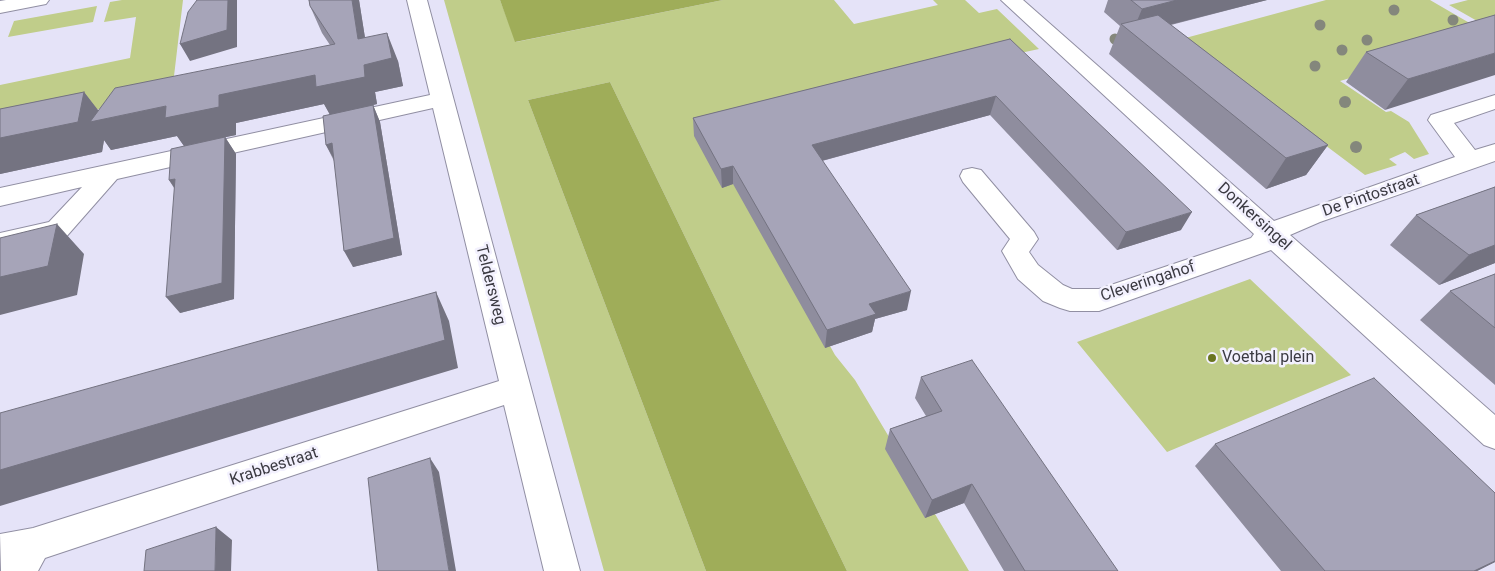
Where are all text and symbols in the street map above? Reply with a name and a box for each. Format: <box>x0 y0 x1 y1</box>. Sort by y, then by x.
street label: De Pintostraat <box>1320 170 1422 222</box>
street label: Donkersingel <box>1213 179 1295 255</box>
street label: Teldersweg <box>471 243 509 327</box>
street label: Cleveringahof <box>1098 258 1198 306</box>
place label: Voetbal plein <box>1222 348 1314 368</box>
marker: Voetbal plein <box>1206 352 1218 364</box>
street label: Krabbestraat <box>228 444 320 490</box>

